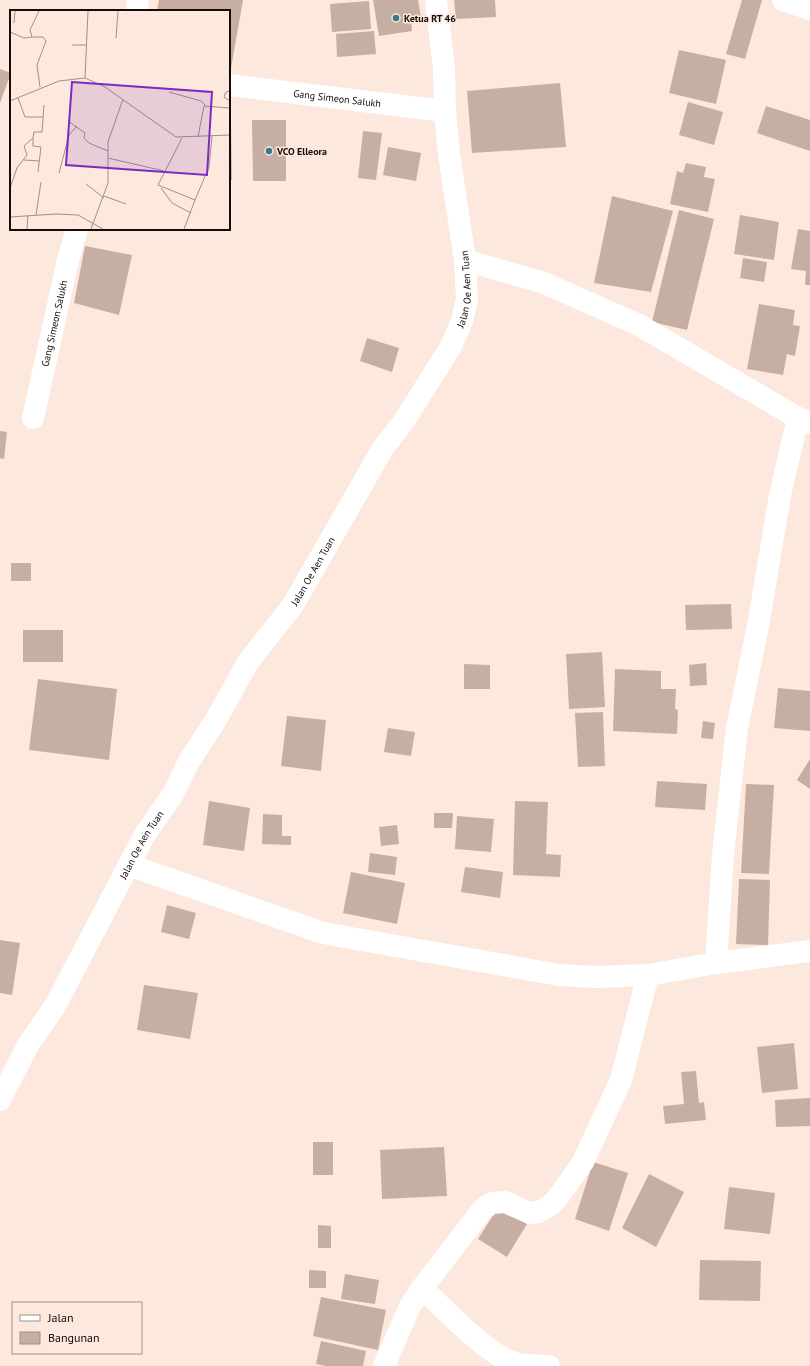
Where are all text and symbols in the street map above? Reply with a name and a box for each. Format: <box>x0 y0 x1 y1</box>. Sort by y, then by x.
inset map <box>10 10 230 230</box>
place label: Ketua RT 46 <box>404 12 456 25</box>
marker: Ketua RT 46 <box>391 13 401 23</box>
street label: Gang Simeon Salukh <box>293 87 382 110</box>
place label: VCO Elleora <box>276 145 327 158</box>
marker: VCO Elleora <box>264 146 274 156</box>
street label: Jalan Oe Aen Tuan <box>454 250 474 331</box>
street label: Gang Simeon Salukh <box>39 279 70 368</box>
street label: Jalan Oe Aen Tuan <box>288 534 338 609</box>
street label: Jalan Oe Aen Tuan <box>116 808 167 882</box>
legend <box>12 1302 142 1354</box>
text: Jalan <box>47 1310 73 1325</box>
text: Bangunan <box>48 1330 100 1345</box>

